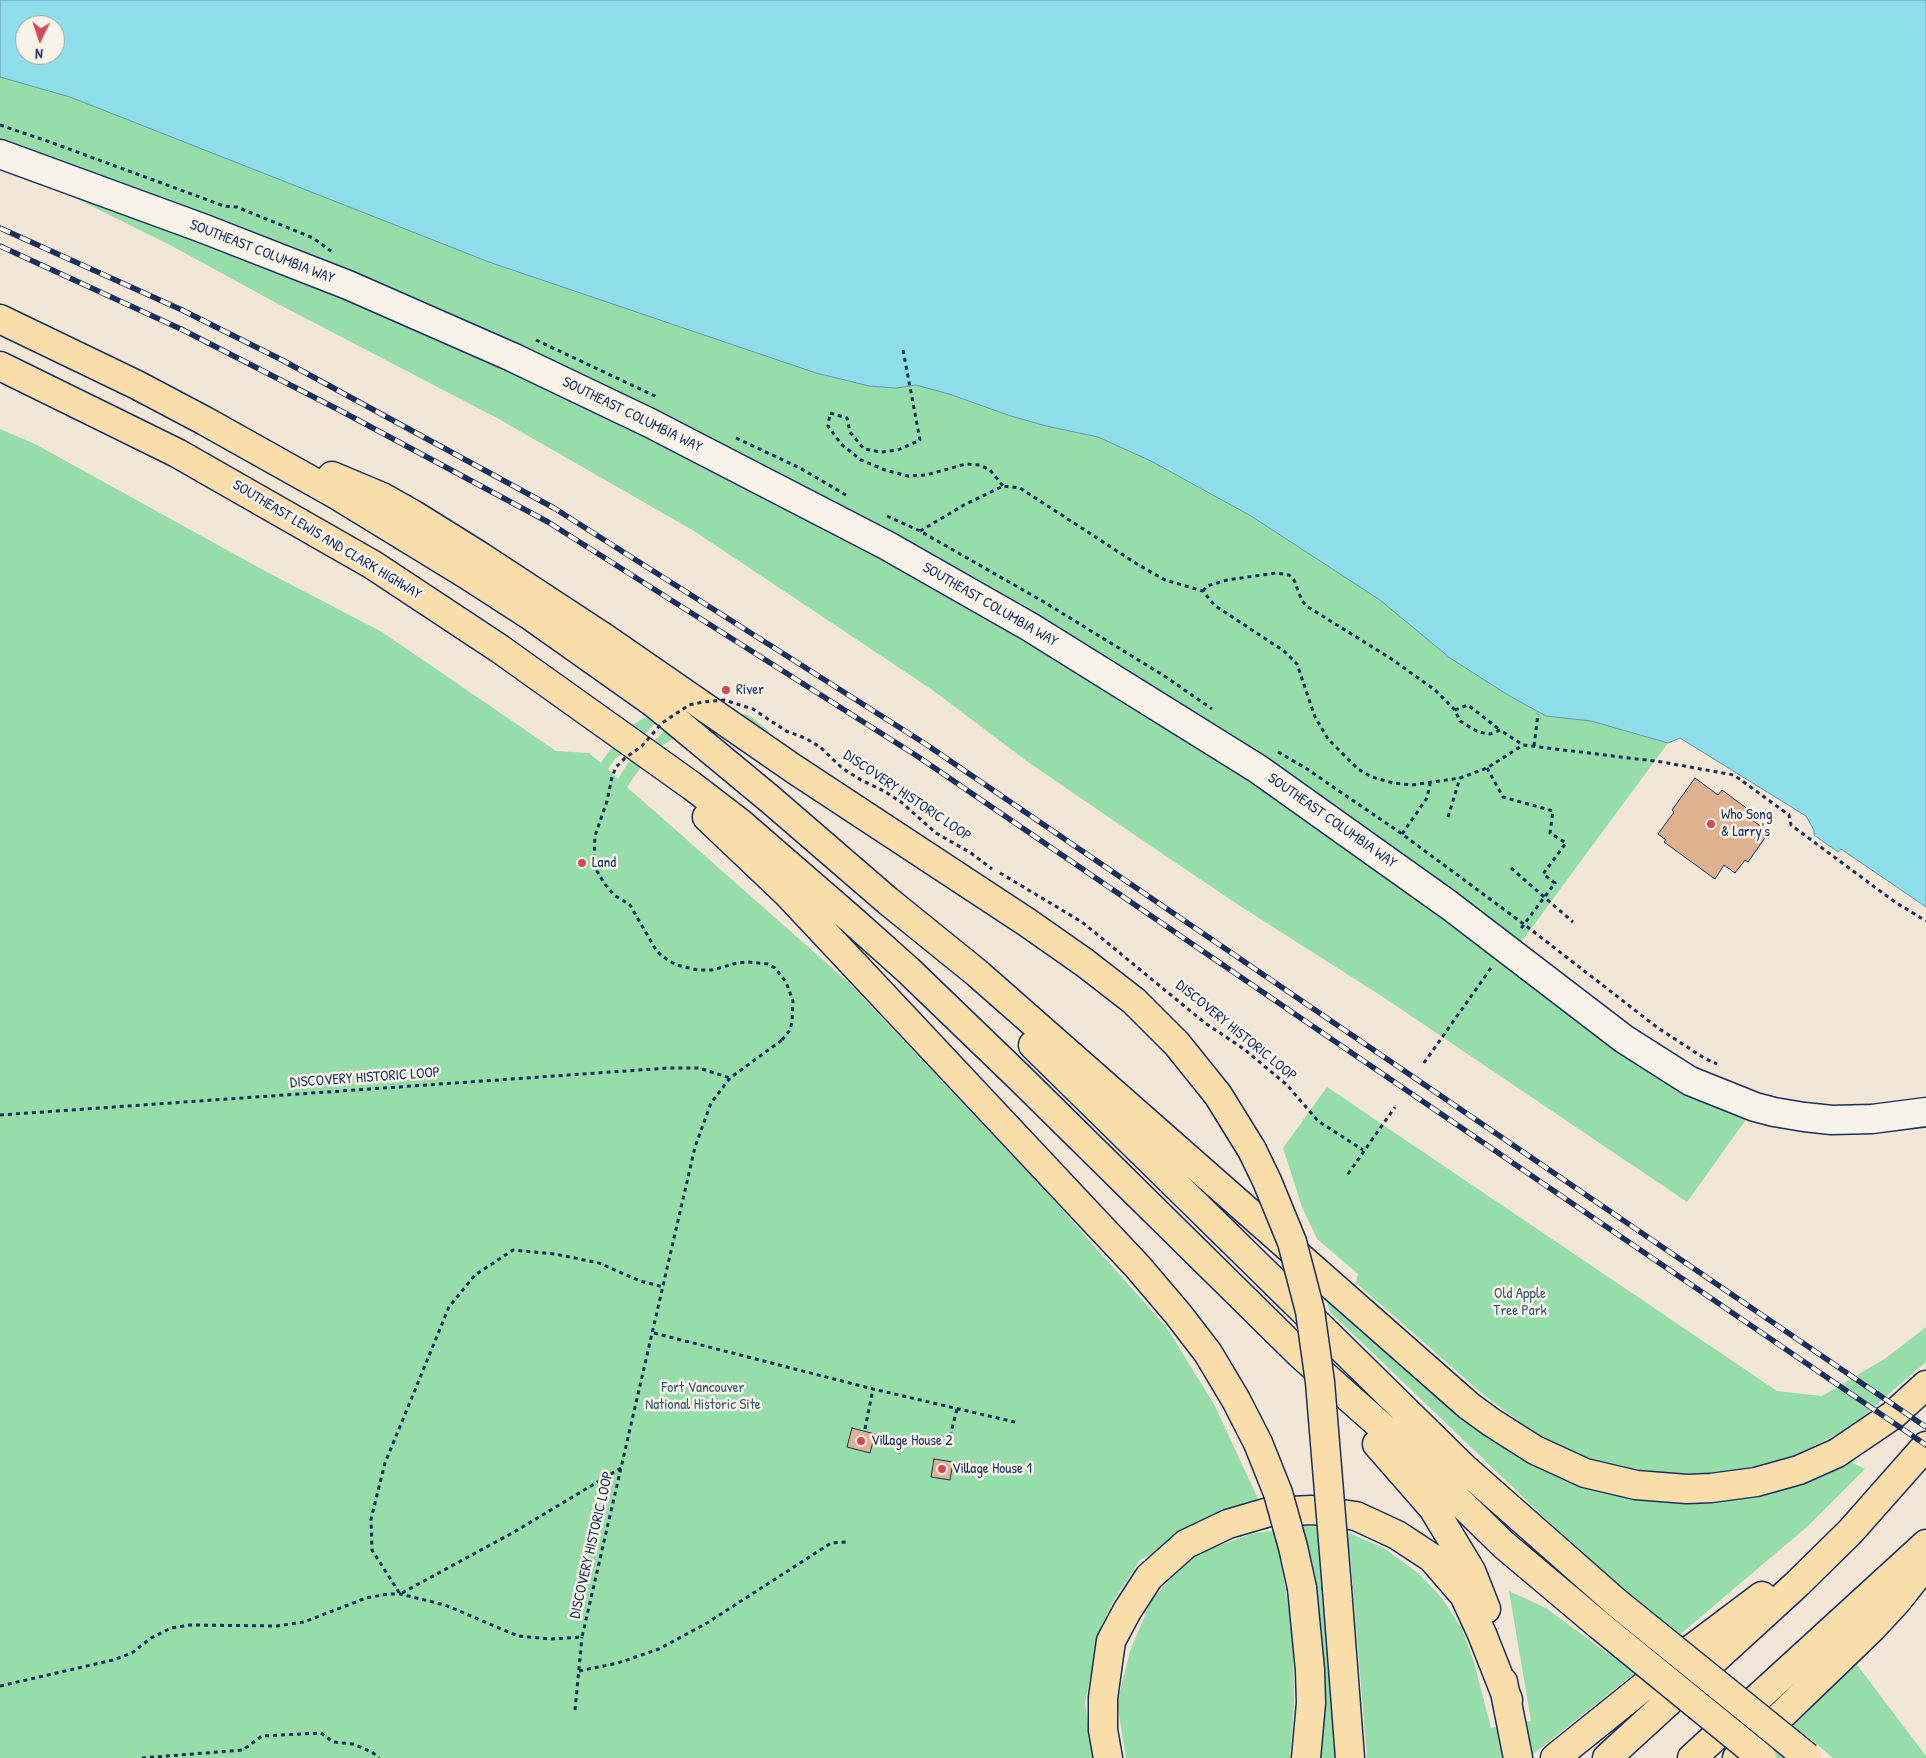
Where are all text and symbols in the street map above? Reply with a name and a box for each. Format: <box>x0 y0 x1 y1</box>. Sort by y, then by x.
north arrow <box>15 15 65 65</box>
text: N <box>35 45 43 64</box>
street label: SOUTHEAST COLUMBIA WAY <box>187 216 337 288</box>
street label: SOUTHEAST COLUMBIA WAY <box>559 373 705 457</box>
street label: SOUTHEAST LEWIS AND CLARK HIGHWAY <box>229 476 425 604</box>
street label: SOUTHEAST COLUMBIA WAY <box>919 559 1061 651</box>
place label: River <box>736 681 764 699</box>
marker: River <box>720 684 732 696</box>
street label: DISCOVERY HISTORIC LOOP <box>840 747 974 845</box>
street label: SOUTHEAST COLUMBIA WAY <box>1264 770 1400 872</box>
place label: Who Song & Larry's <box>1721 806 1772 841</box>
marker: Who Song & Larry's <box>1705 818 1717 830</box>
place label: Land <box>592 854 616 872</box>
marker: Land <box>576 857 588 869</box>
street label: DISCOVERY HISTORIC LOOP <box>1172 977 1300 1085</box>
street label: DISCOVERY HISTORIC LOOP <box>289 1064 441 1092</box>
park label: Old Apple Tree Park <box>1493 1285 1547 1320</box>
park label: Fort Vancouver National Historic Site <box>645 1379 761 1414</box>
place label: Village House 2 <box>871 1432 953 1450</box>
marker: Village House 2 <box>855 1435 867 1447</box>
place label: Village House 1 <box>952 1460 1032 1478</box>
marker: Village House 1 <box>936 1463 948 1475</box>
street label: DISCOVERY HISTORIC LOOP <box>566 1470 618 1620</box>

